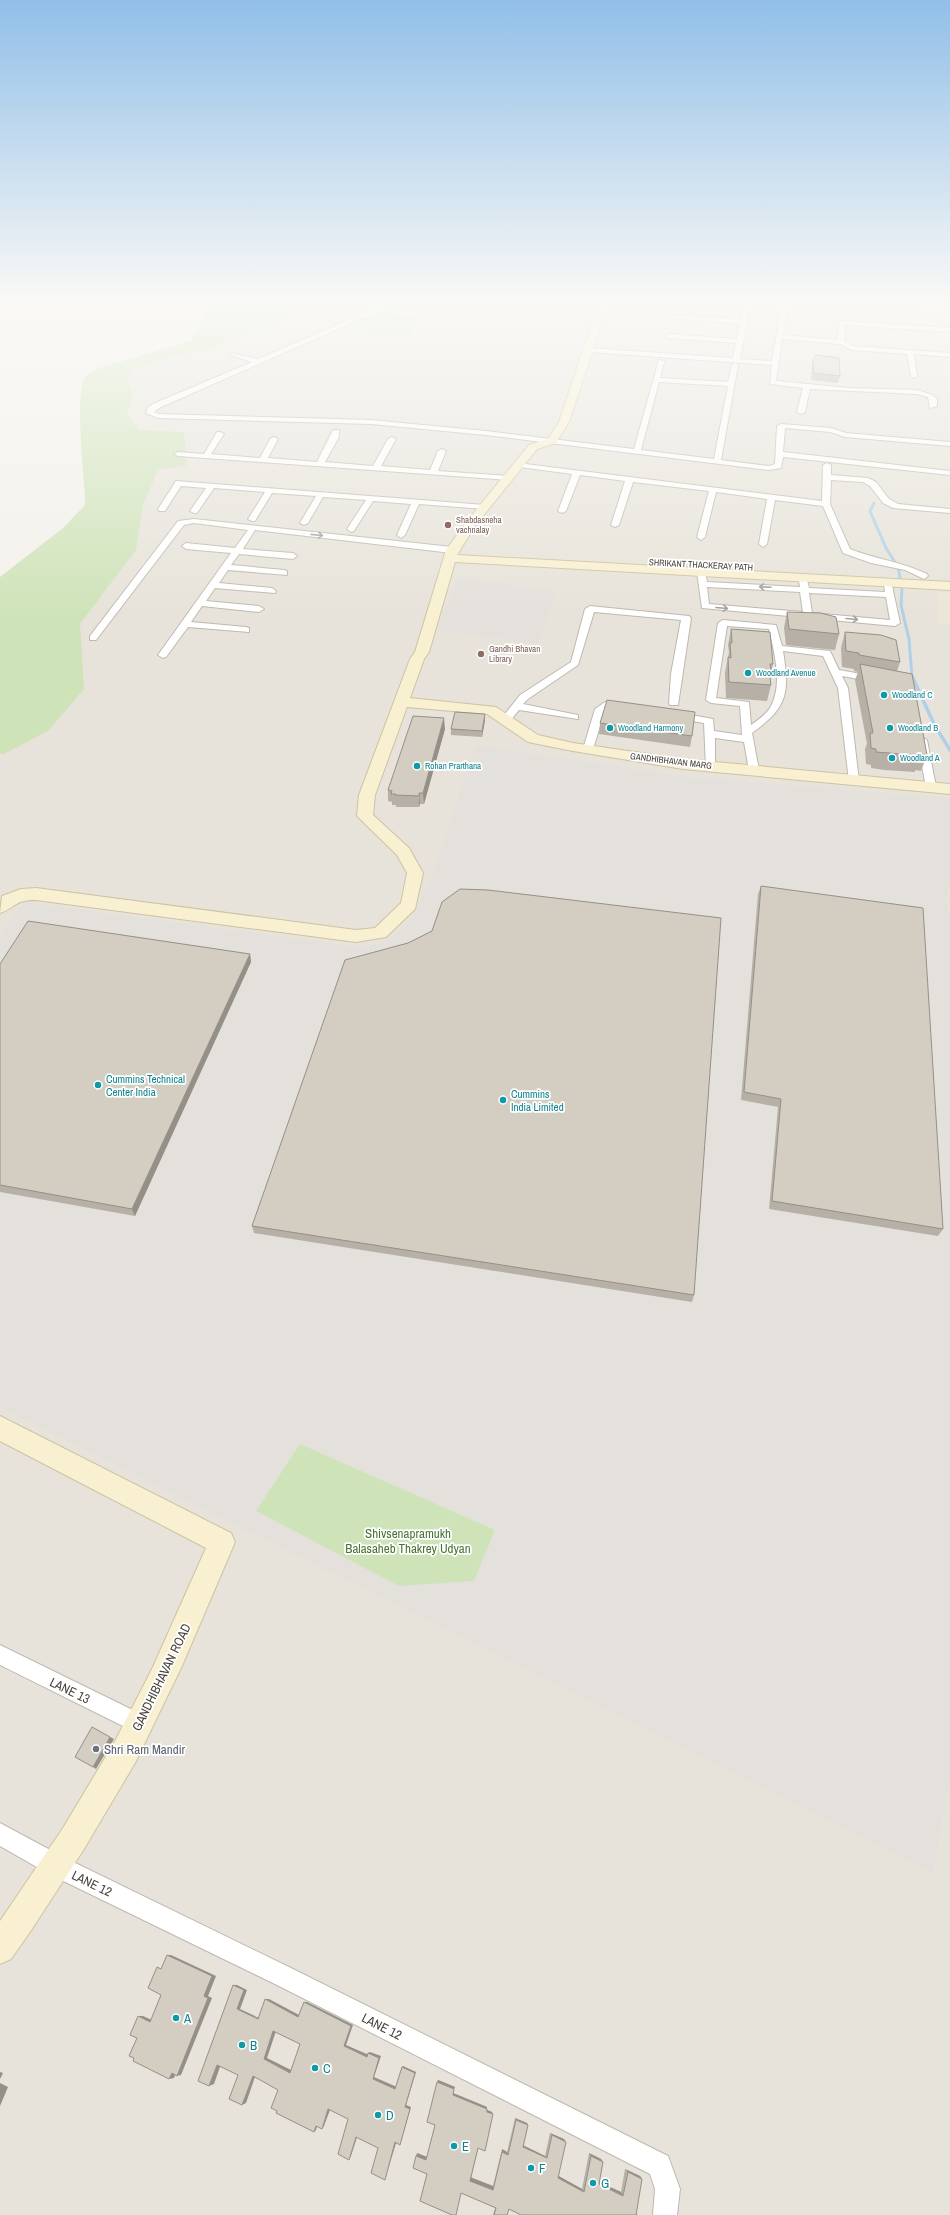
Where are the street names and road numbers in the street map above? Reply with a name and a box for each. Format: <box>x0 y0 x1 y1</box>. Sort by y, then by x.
street label: SHRIKANT THACKERAY PATH <box>649 556 753 574</box>
street label: GANDHIBHAVAN MARG <box>629 750 713 772</box>
street label: GANDHIBHAVAN ROAD <box>128 1620 195 1734</box>
street label: LANE 13 <box>47 1673 93 1707</box>
street label: LANE 12 <box>69 1866 115 1900</box>
street label: LANE 12 <box>359 2009 405 2044</box>

